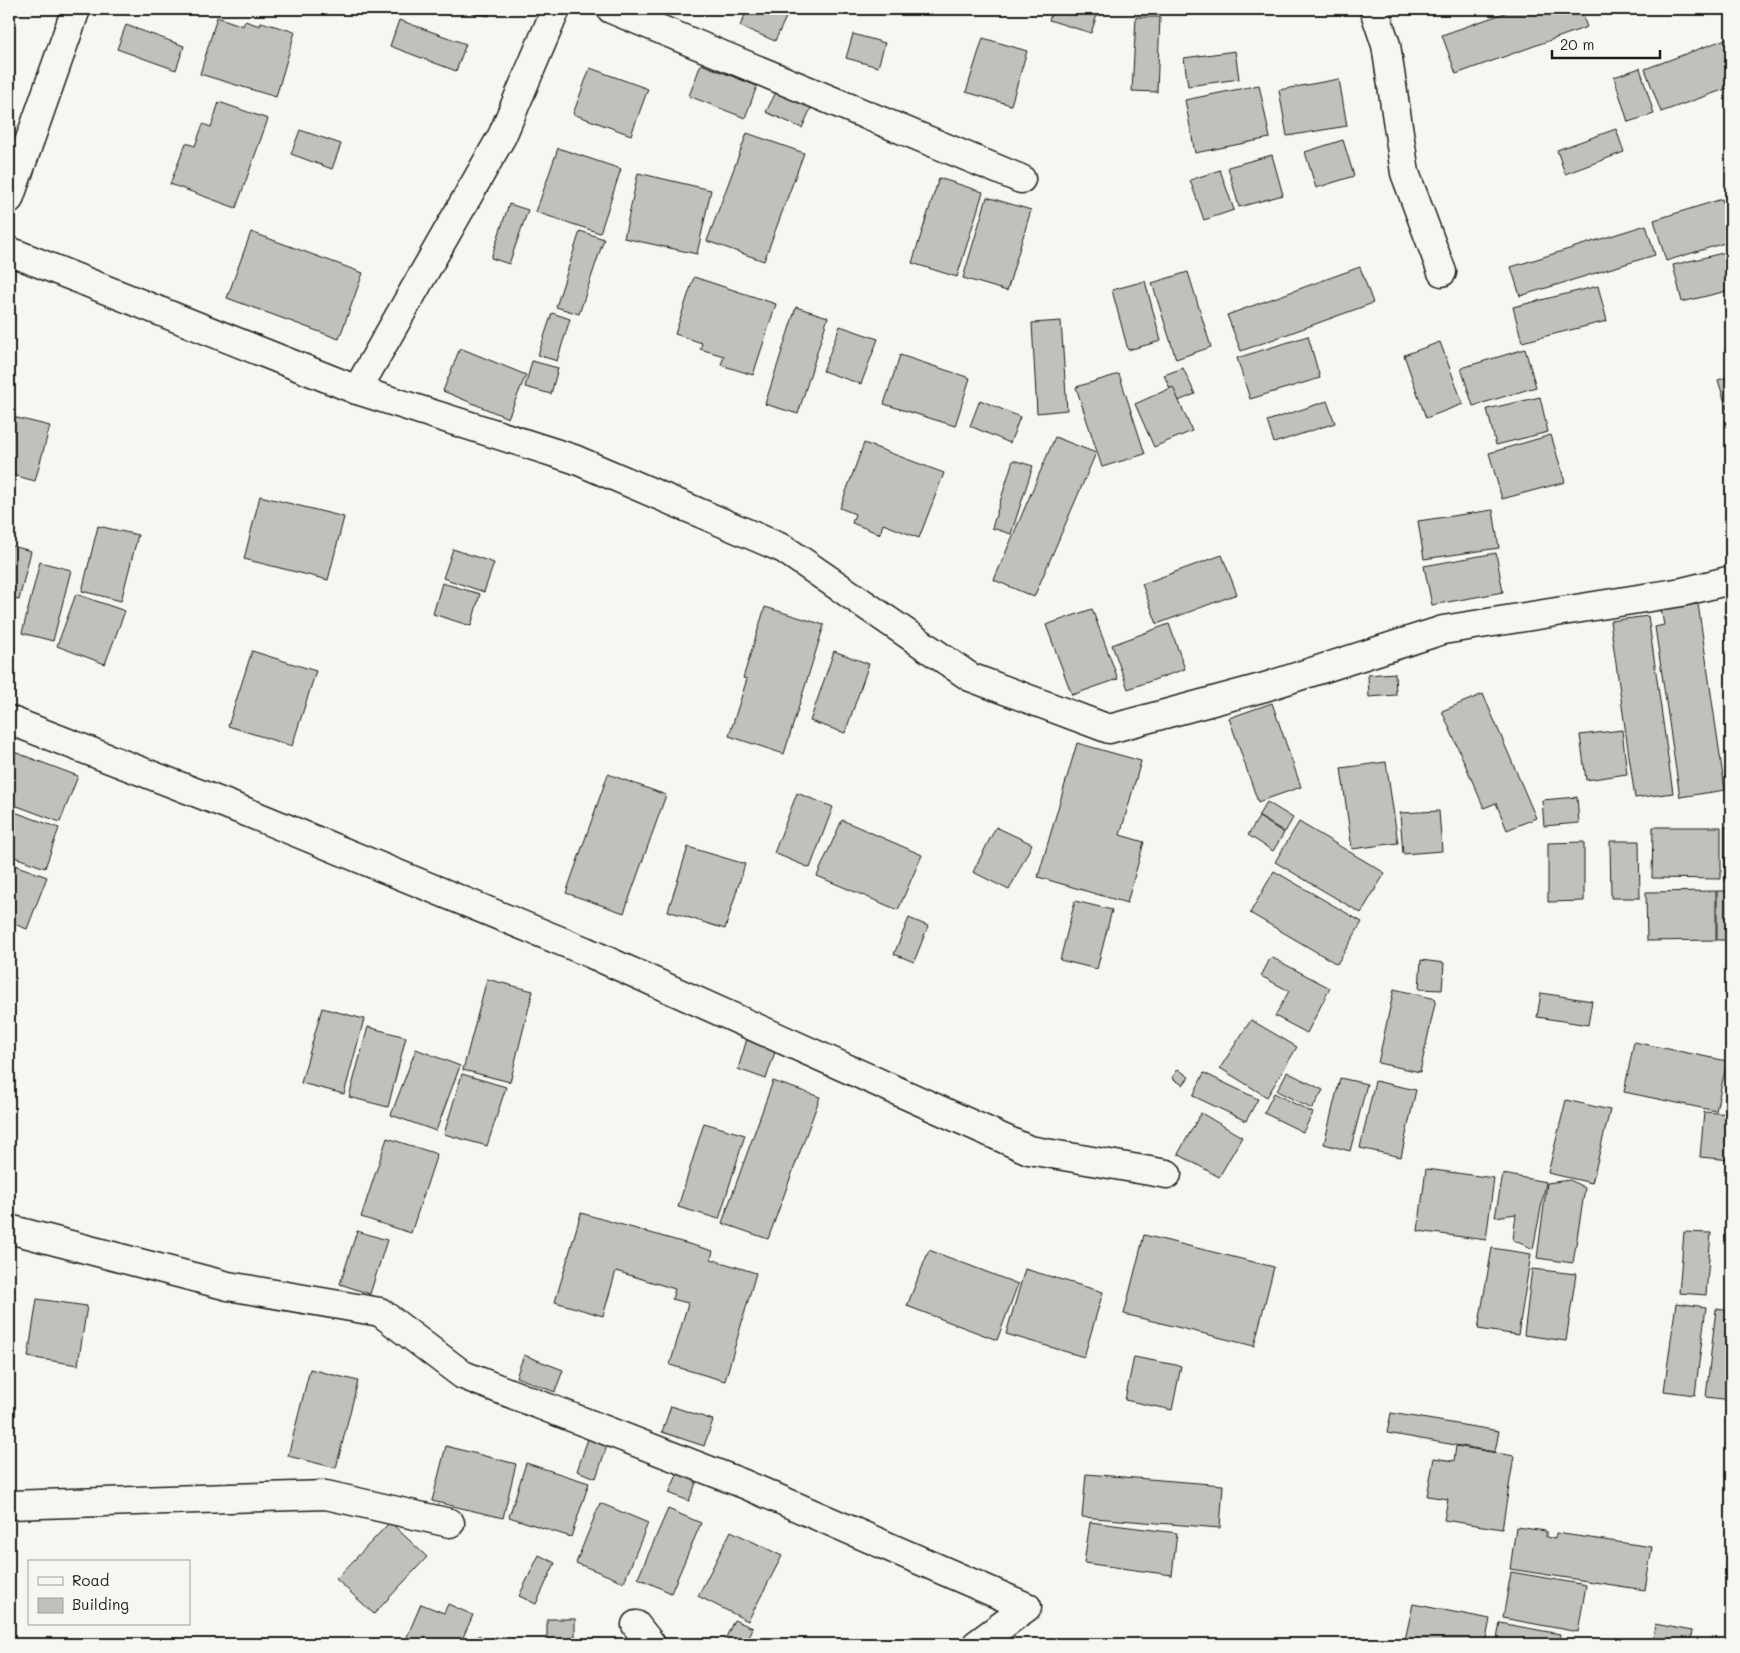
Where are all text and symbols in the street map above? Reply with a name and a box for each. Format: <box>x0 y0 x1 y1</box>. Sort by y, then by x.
scale bar <box>1552 28 1660 60</box>
text: 20 m <box>1560 34 1594 54</box>
legend <box>28 1560 190 1626</box>
text: Road <box>72 1570 109 1590</box>
text: Building <box>72 1594 129 1614</box>

